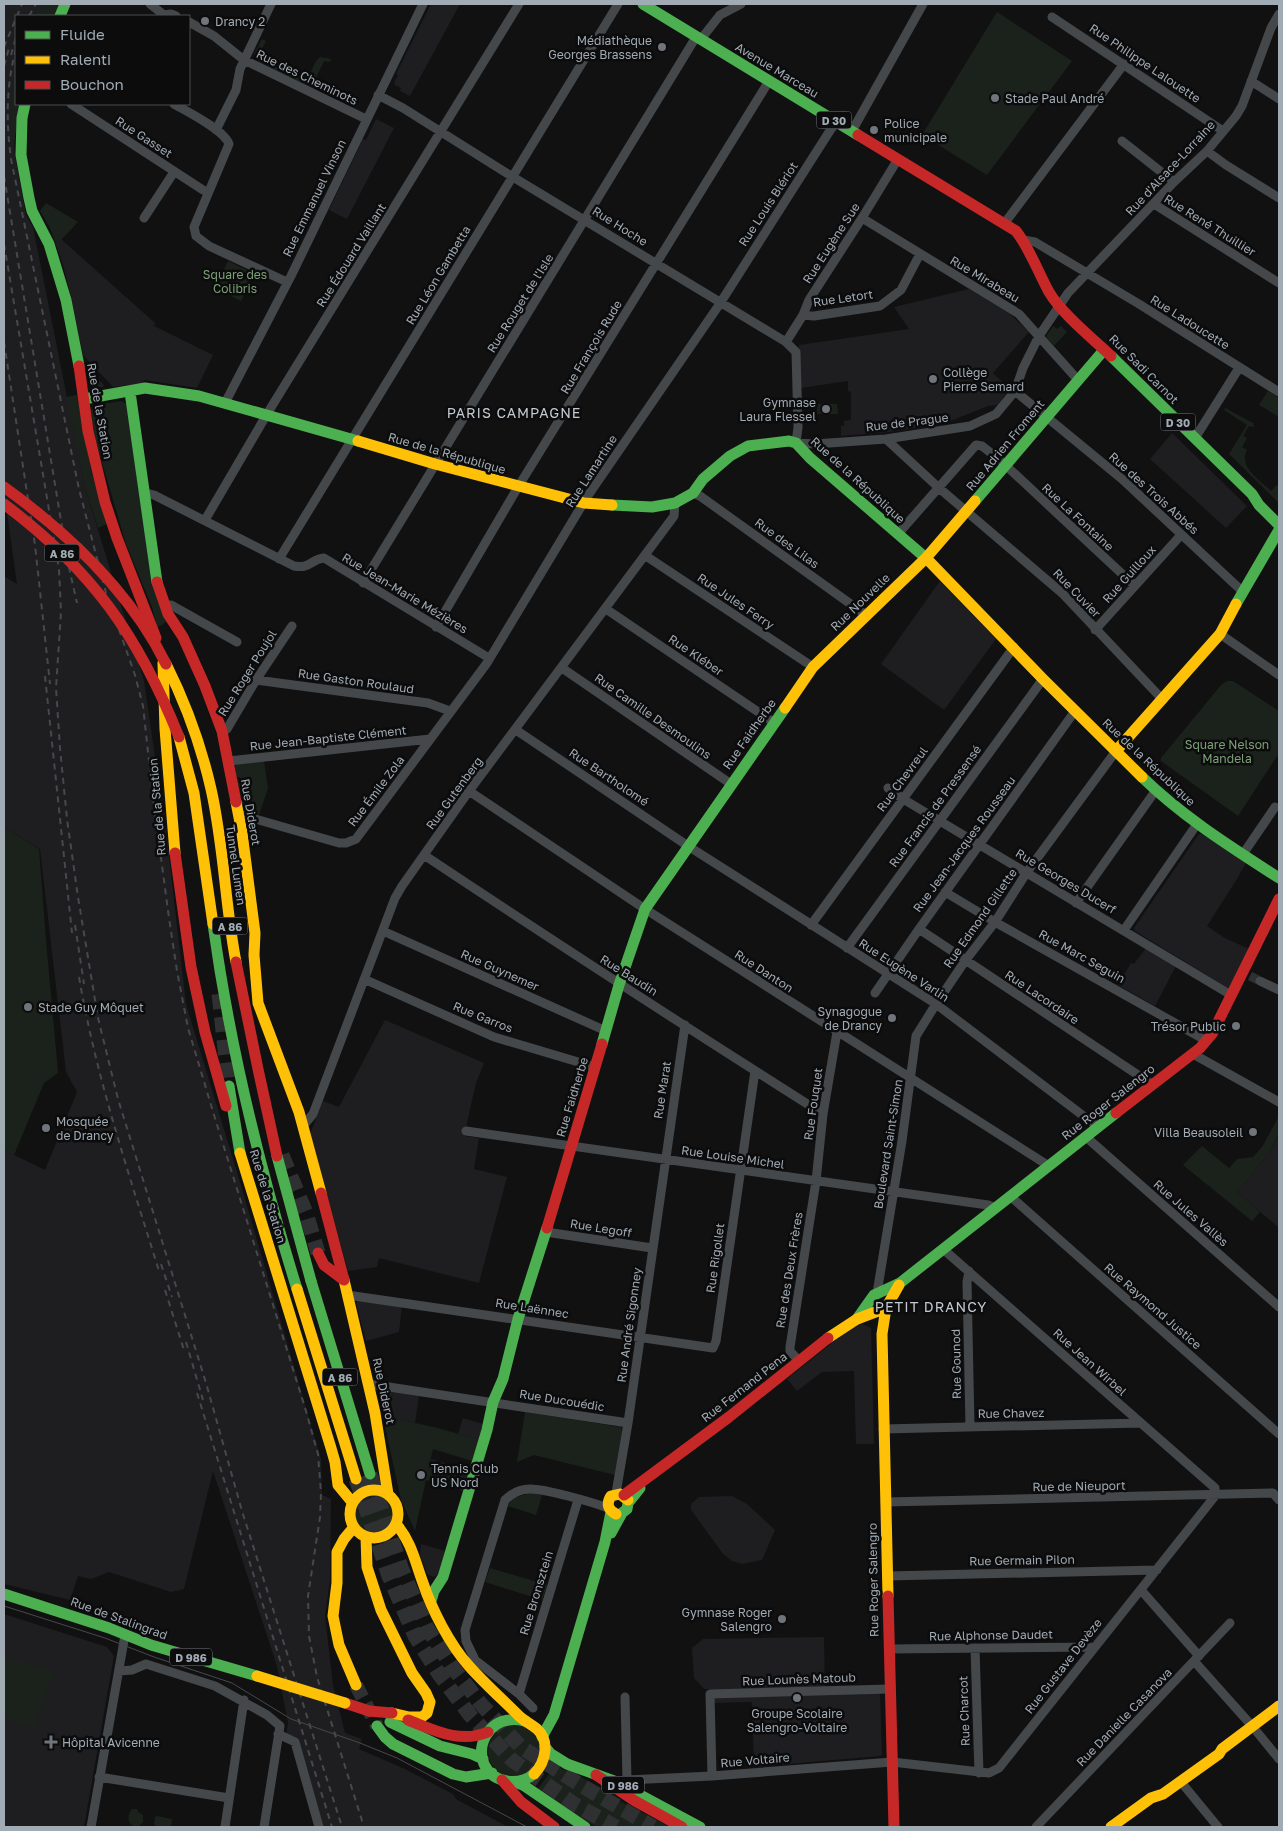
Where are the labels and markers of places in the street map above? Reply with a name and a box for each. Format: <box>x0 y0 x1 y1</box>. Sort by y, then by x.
place label: Drancy 2 <box>215 14 265 29</box>
marker: Drancy 2 <box>199 15 211 27</box>
place label: Médiathèque Georges Brassens <box>548 33 652 62</box>
marker: Médiathèque Georges Brassens <box>656 41 668 53</box>
place label: Stade Paul André <box>1005 91 1104 106</box>
marker: Stade Paul André <box>989 92 1001 104</box>
place label: Police municipale <box>884 116 947 145</box>
marker: Police municipale <box>868 124 880 136</box>
place label: Collège Pierre Semard <box>943 365 1024 394</box>
marker: Collège Pierre Semard <box>927 373 939 385</box>
place label: Gymnase Laura Flessel <box>739 395 816 424</box>
marker: Gymnase Laura Flessel <box>820 403 832 415</box>
place label: Stade Guy Môquet <box>38 1000 144 1015</box>
marker: Stade Guy Môquet <box>22 1001 34 1013</box>
place label: Synagogue de Drancy <box>817 1004 882 1033</box>
marker: Synagogue de Drancy <box>886 1012 898 1024</box>
place label: Trésor Public <box>1151 1019 1226 1034</box>
marker: Trésor Public <box>1230 1020 1242 1032</box>
place label: Mosquée de Drancy <box>56 1114 114 1143</box>
marker: Mosquée de Drancy <box>40 1122 52 1134</box>
place label: Villa Beausoleil <box>1154 1125 1243 1140</box>
marker: Villa Beausoleil <box>1247 1126 1259 1138</box>
place label: Tennis Club US Nord <box>431 1461 498 1490</box>
marker: Tennis Club US Nord <box>415 1469 427 1481</box>
place label: Gymnase Roger Salengro <box>681 1605 772 1634</box>
marker: Gymnase Roger Salengro <box>776 1613 788 1625</box>
marker: Groupe Scolaire Salengro-Voltaire <box>791 1692 803 1704</box>
place label: Groupe Scolaire Salengro-Voltaire <box>747 1706 847 1735</box>
marker: Hôpital Avicenne <box>44 1735 58 1749</box>
place label: Hôpital Avicenne <box>62 1735 160 1750</box>

